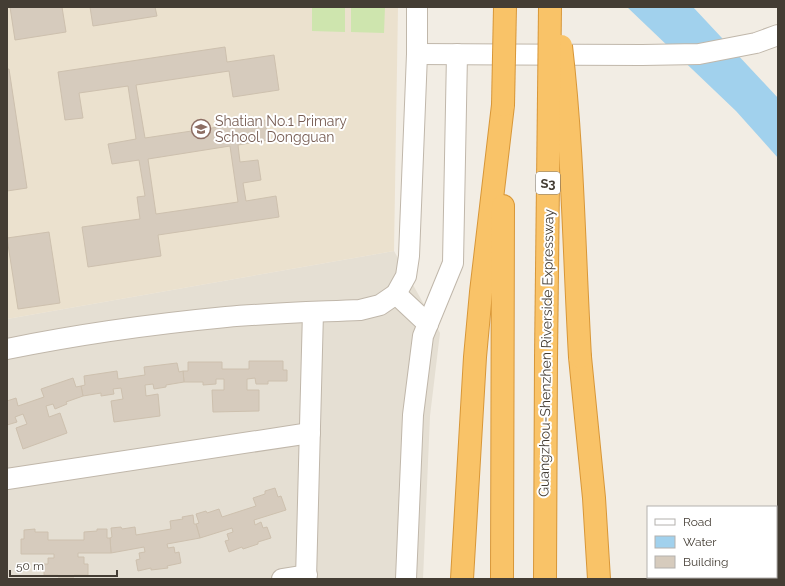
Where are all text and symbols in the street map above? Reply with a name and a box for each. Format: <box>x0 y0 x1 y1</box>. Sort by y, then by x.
place label: Shatian No.1 Primary School, Dongguan <box>215 113 347 145</box>
school or university icon: Shatian No.1 Primary School, Dongguan <box>190 118 212 140</box>
road number: S3 <box>536 172 560 194</box>
street label: Guangzhou-Shenzhen Riverside Expressway <box>535 209 557 497</box>
legend <box>647 506 777 578</box>
text: Road <box>683 515 712 529</box>
text: Water <box>683 535 717 549</box>
scale bar <box>10 552 117 578</box>
text: Building <box>683 555 729 569</box>
text: 50 m <box>16 559 44 573</box>

